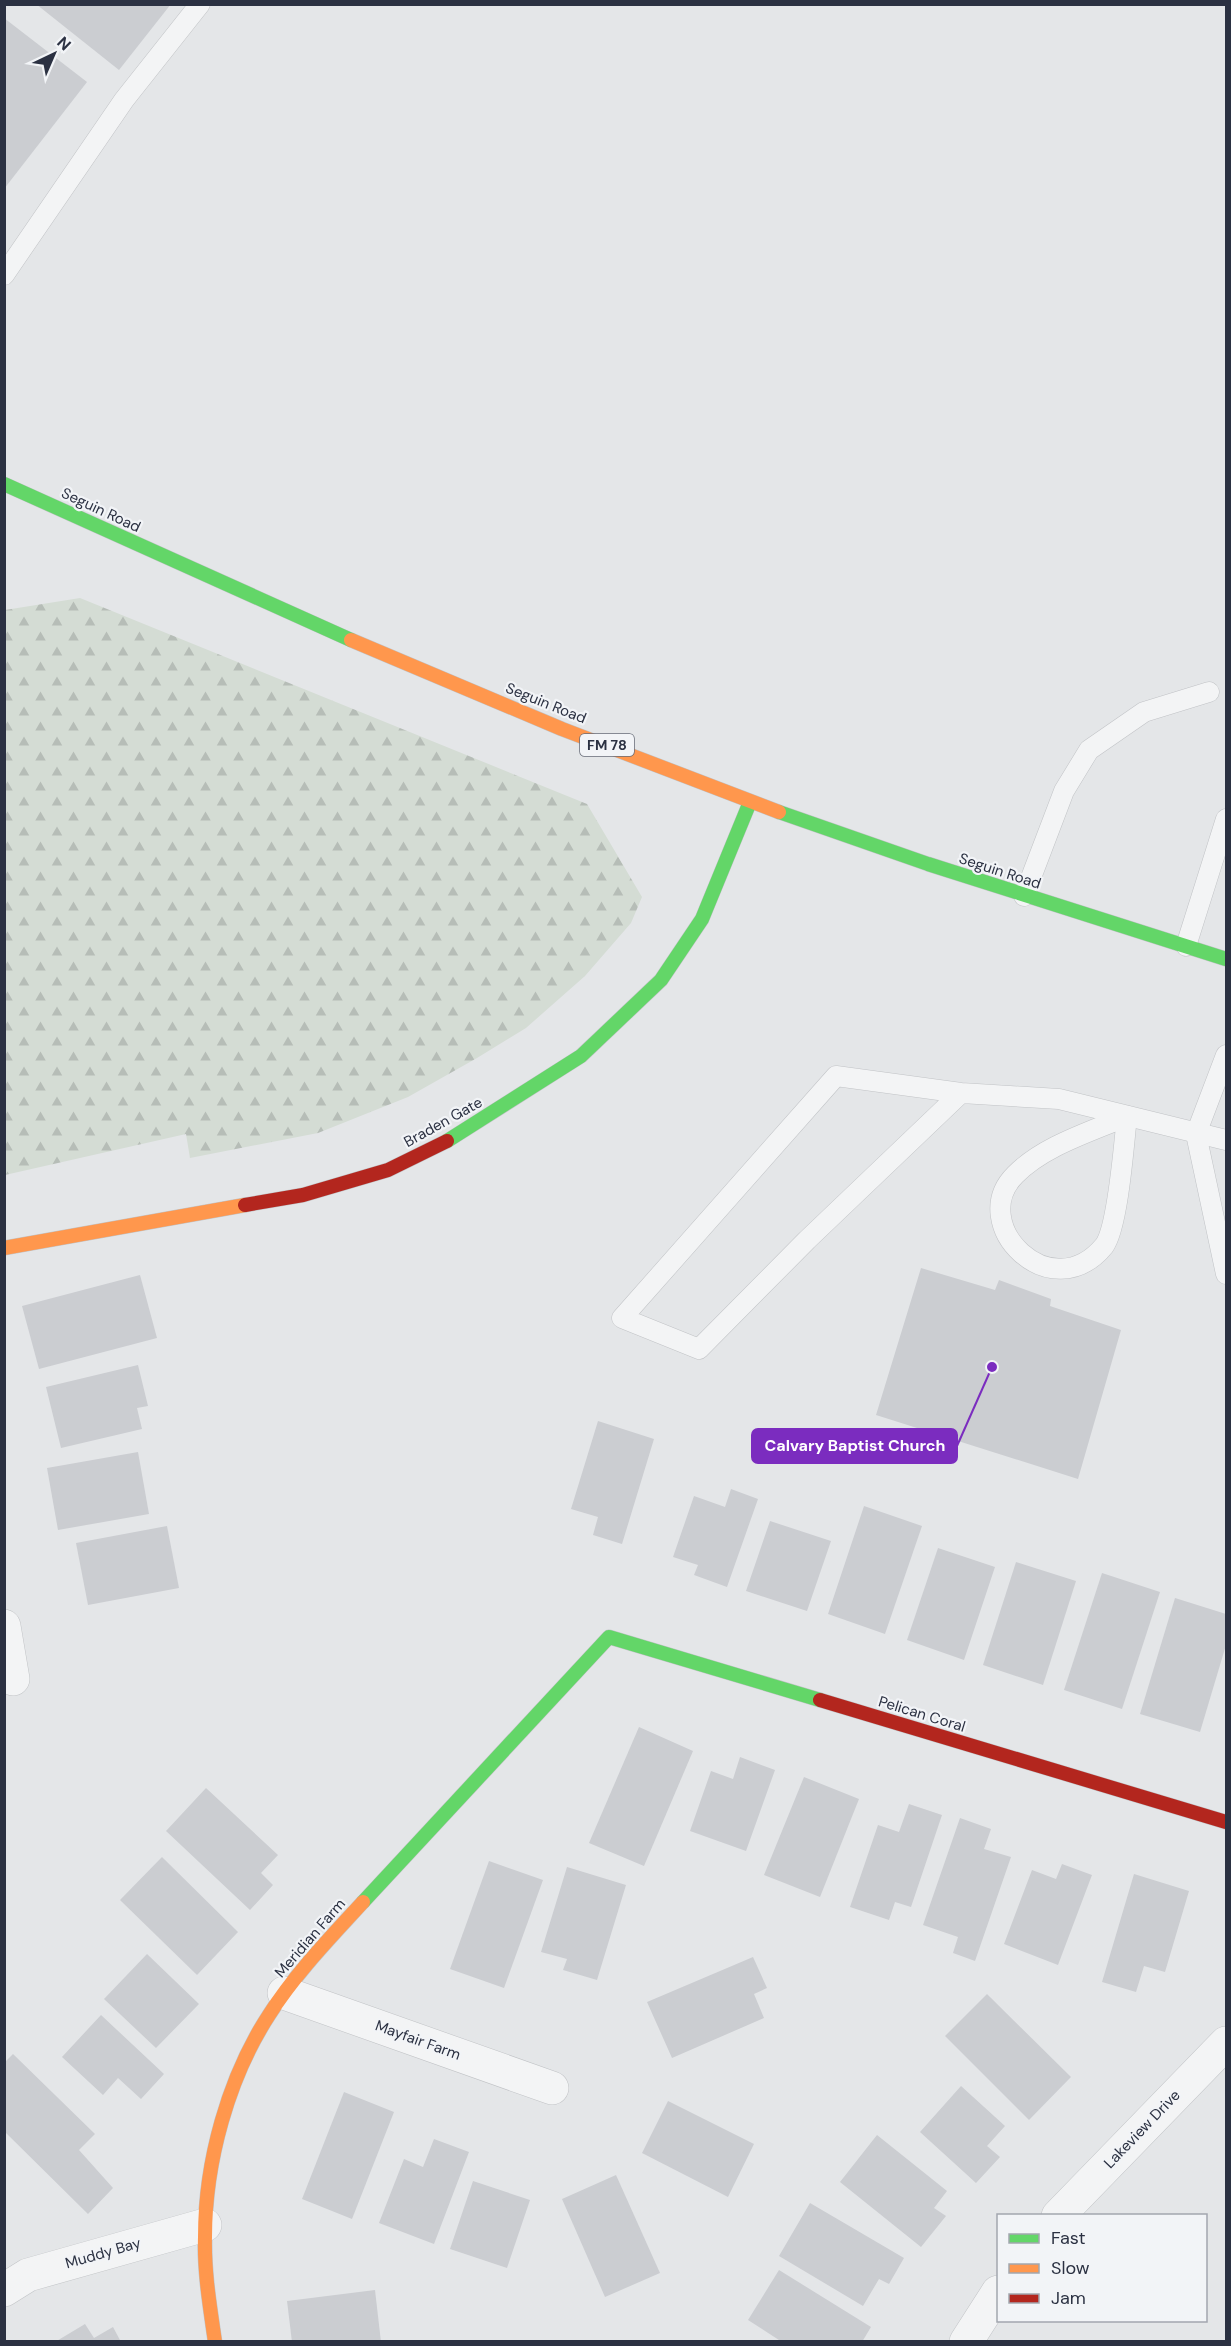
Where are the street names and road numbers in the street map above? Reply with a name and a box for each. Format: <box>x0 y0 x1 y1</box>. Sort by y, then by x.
street label: Seguin Road <box>58 483 144 537</box>
street label: Seguin Road <box>503 678 589 728</box>
road number: FM 78 <box>580 734 634 756</box>
street label: Seguin Road <box>956 848 1044 894</box>
street label: Braden Gate <box>400 1092 486 1152</box>
street label: Pelican Coral <box>876 1691 968 1737</box>
street label: Meridian Farm <box>270 1894 350 1982</box>
street label: Mayfair Farm <box>372 2015 464 2065</box>
street label: Lakeview Drive <box>1099 2085 1185 2173</box>
street label: Muddy Bay <box>63 2233 144 2273</box>

